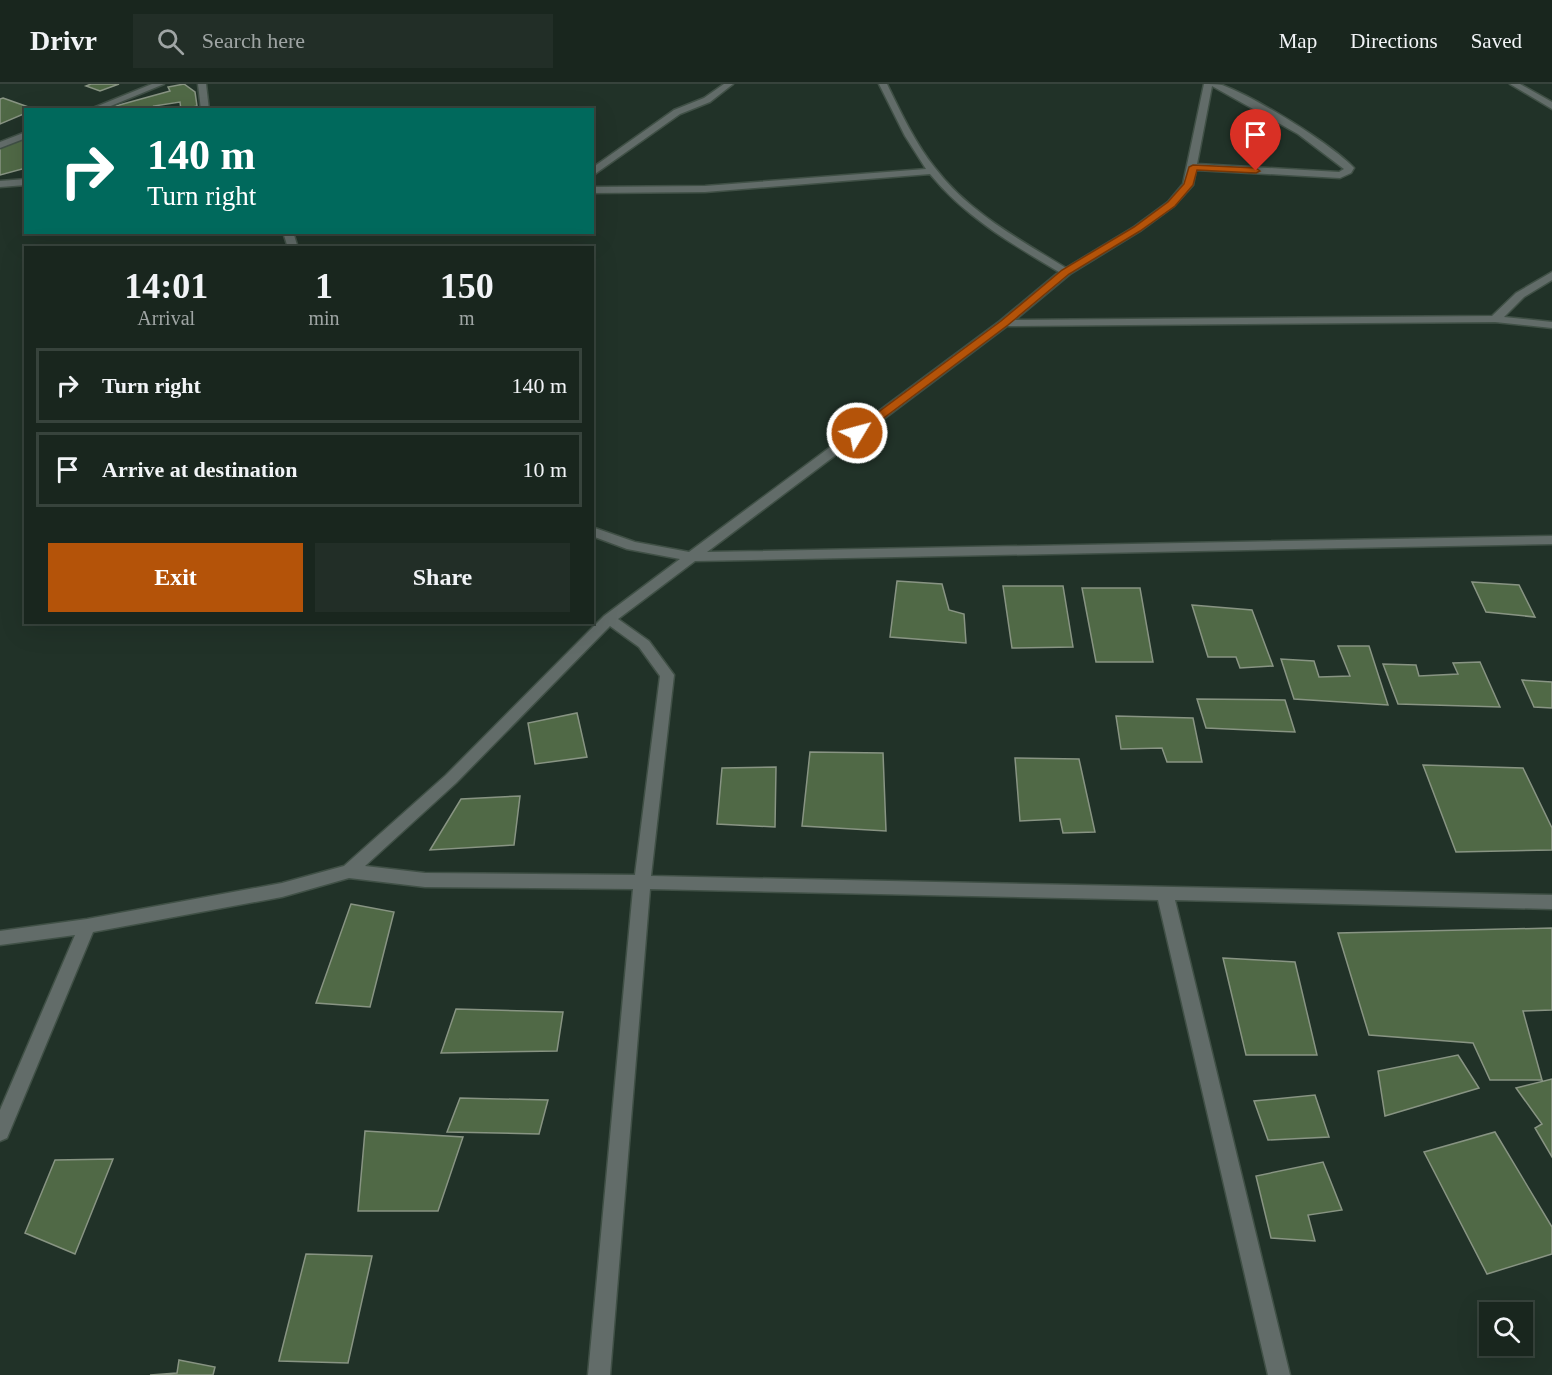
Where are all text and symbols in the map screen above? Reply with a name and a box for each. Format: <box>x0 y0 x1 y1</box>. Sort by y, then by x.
search box <box>133 14 553 68</box>
text: Drivr <box>30 25 97 56</box>
icon: search <box>154 25 187 58</box>
text: Search here <box>202 28 305 53</box>
text: Map <box>1279 29 1317 53</box>
text: Directions <box>1350 29 1438 53</box>
text: Saved <box>1471 29 1522 53</box>
pin <box>1230 109 1281 171</box>
icon: arrive <box>1239 118 1272 151</box>
icon: right <box>48 132 126 210</box>
text: 140 m <box>147 132 256 178</box>
text: Turn right <box>147 181 256 211</box>
text: 14:01 <box>124 266 208 306</box>
text: 1 <box>315 266 333 306</box>
text: 150 <box>440 266 494 306</box>
text: Arrival <box>137 307 195 329</box>
text: min <box>308 307 340 329</box>
text: m <box>459 307 475 329</box>
icon: right <box>51 369 84 402</box>
text: Turn right <box>102 373 201 398</box>
text: 140 m <box>511 373 567 398</box>
position arrow <box>825 401 889 465</box>
icon: arrive <box>51 453 84 486</box>
text: Arrive at destination <box>102 457 298 482</box>
text: 10 m <box>522 457 567 482</box>
button: Exit <box>48 543 303 612</box>
button: Share <box>315 543 570 612</box>
map controls <box>1479 1302 1533 1356</box>
button: search <box>1479 1302 1533 1356</box>

